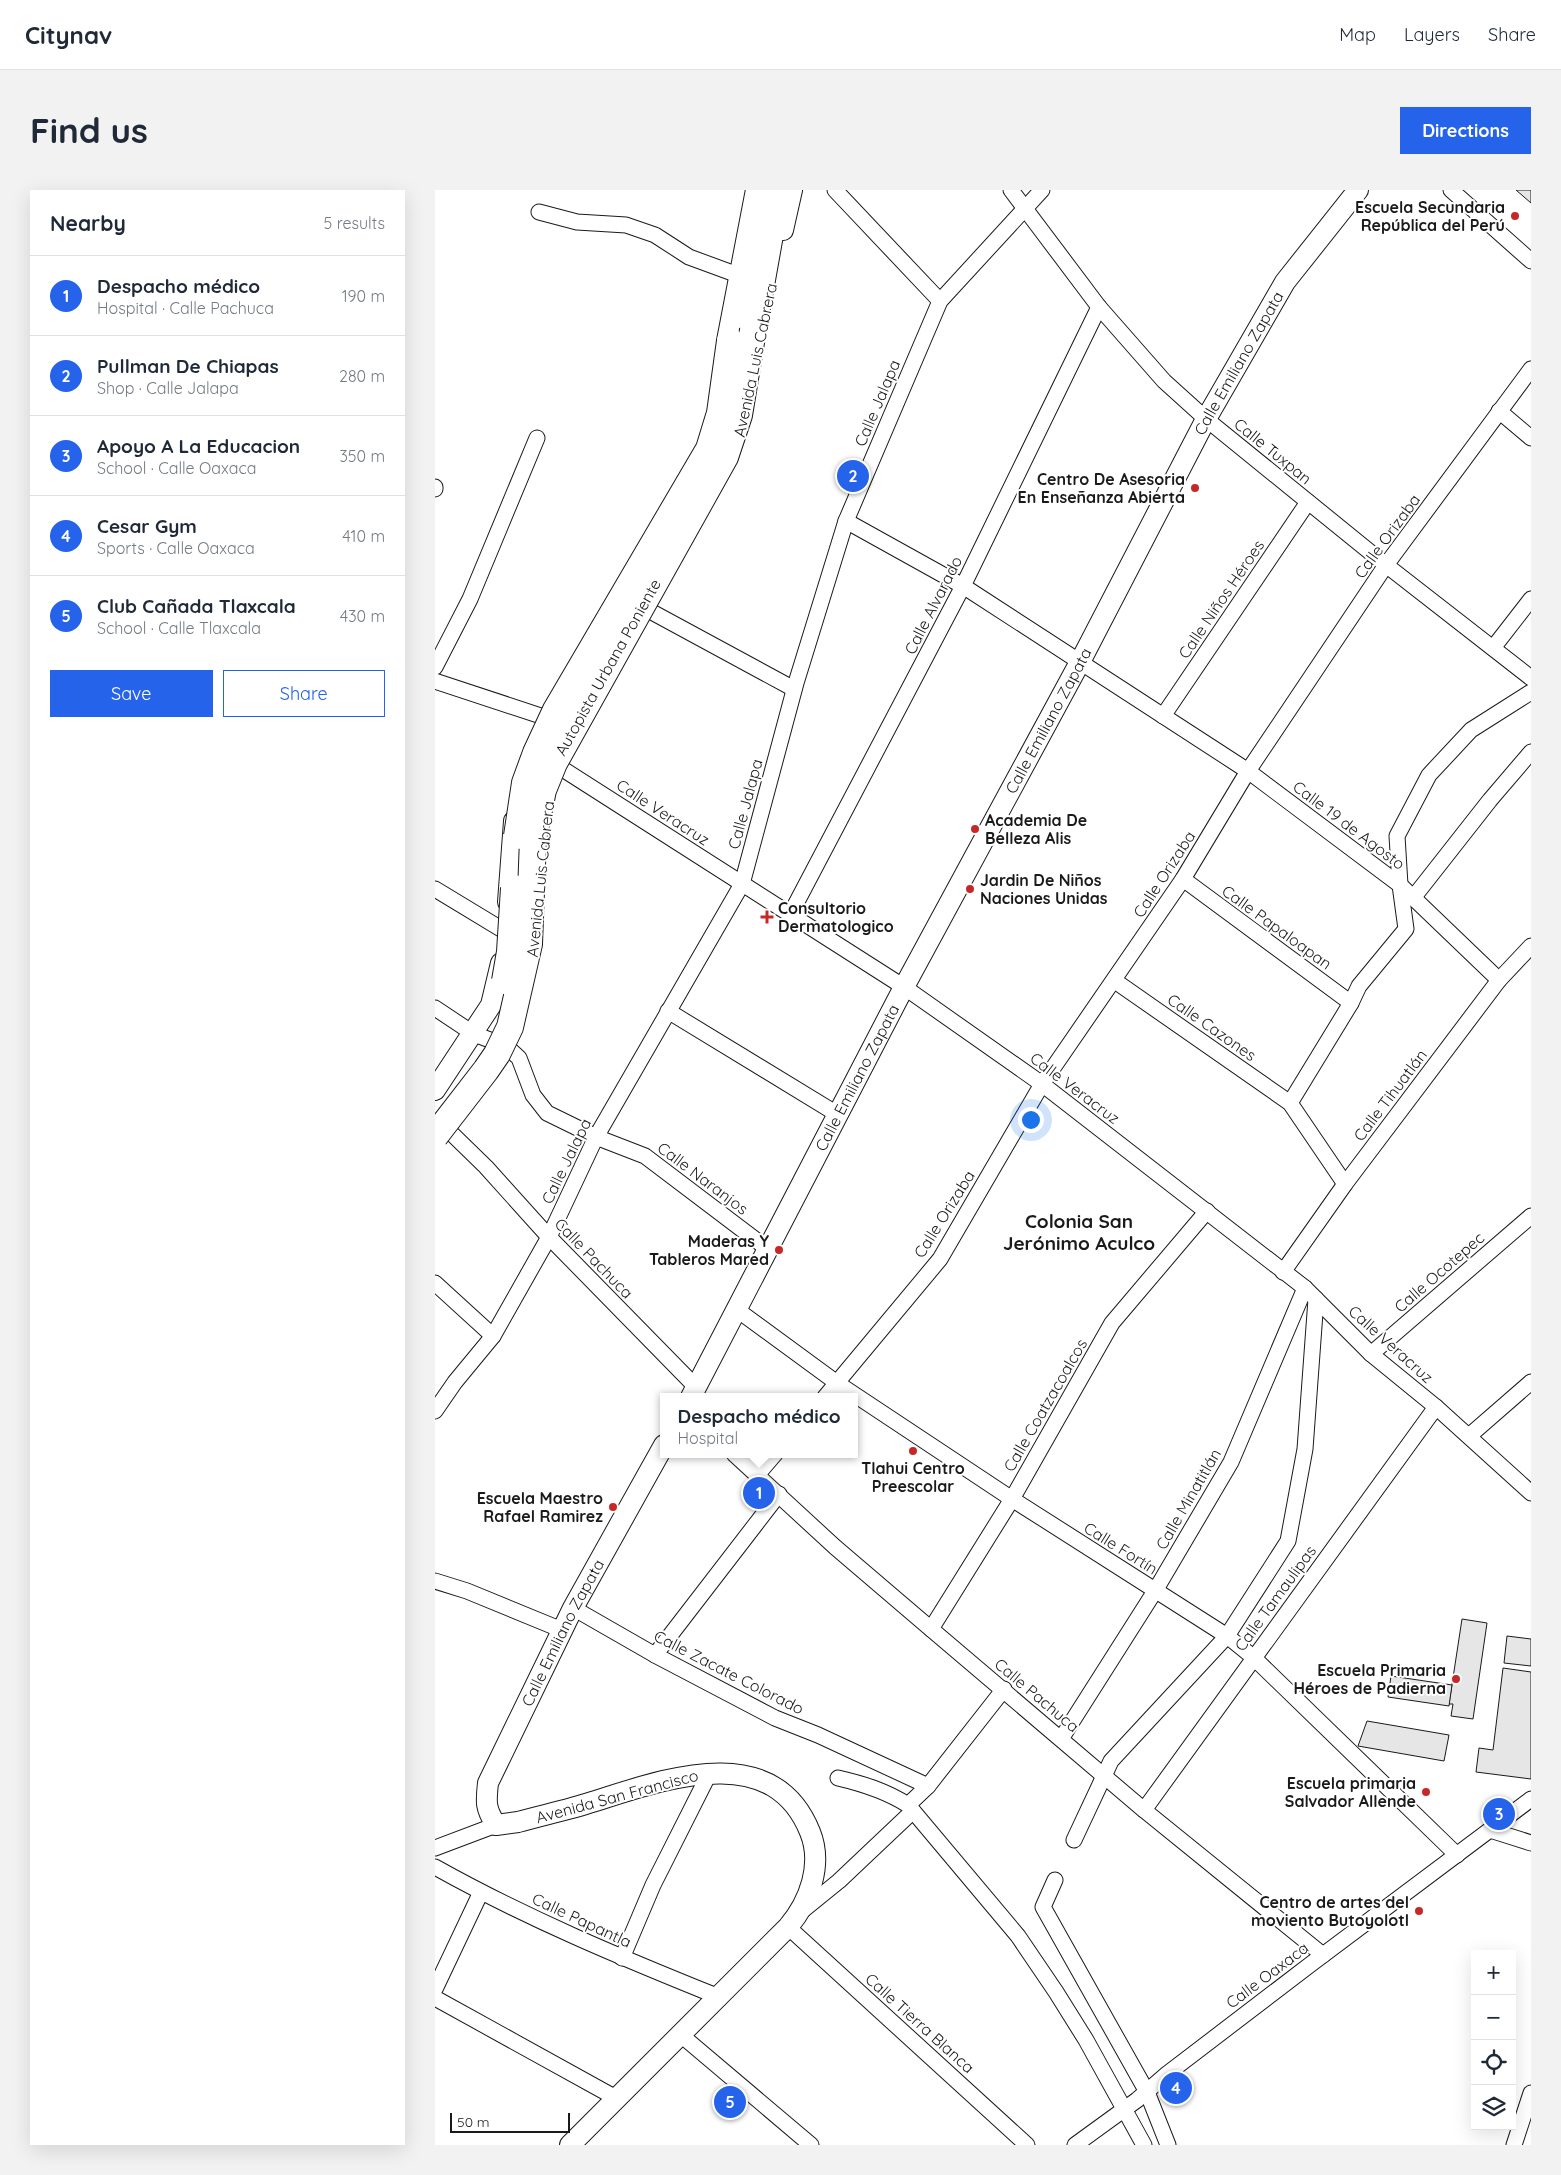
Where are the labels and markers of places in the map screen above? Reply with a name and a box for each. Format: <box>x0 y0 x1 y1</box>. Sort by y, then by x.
place label: Escuela Secundaria República del Perú <box>1355 197 1505 235</box>
marker: Escuela Secundaria República del Perú <box>1509 210 1521 222</box>
pin: 2 <box>837 457 869 495</box>
place label: Centro De Asesoria En Enseñanza Abierta <box>1018 469 1185 507</box>
marker: Centro De Asesoria En Enseñanza Abierta <box>1189 482 1201 494</box>
place label: Academia De Belleza Alis <box>985 810 1087 848</box>
marker: Academia De Belleza Alis <box>969 823 981 835</box>
place label: Jardin De Niños Naciones Unidas <box>980 870 1108 908</box>
marker: Jardin De Niños Naciones Unidas <box>964 883 976 895</box>
place label: Consultorio Dermatologico <box>778 898 894 936</box>
marker: Consultorio Dermatologico <box>760 910 774 924</box>
place label: Maderas Y Tableros Mared <box>649 1231 769 1269</box>
marker: Maderas Y Tableros Mared <box>773 1244 785 1256</box>
marker: Tlahui Centro Preescolar <box>907 1445 919 1457</box>
place label: Tlahui Centro Preescolar <box>861 1458 965 1496</box>
pin: 1 <box>743 1474 775 1512</box>
place label: Escuela Maestro Rafael Ramirez <box>477 1488 603 1526</box>
marker: Escuela Maestro Rafael Ramirez <box>607 1501 619 1513</box>
place label: Escuela Primaria Héroes de Padierna <box>1293 1660 1446 1698</box>
marker: Escuela Primaria Héroes de Padierna <box>1450 1673 1462 1685</box>
place label: Escuela primaria Salvador Allende <box>1285 1773 1416 1811</box>
marker: Escuela primaria Salvador Allende <box>1420 1786 1432 1798</box>
pin: 3 <box>1483 1795 1515 1833</box>
place label: Centro de artes del moviento Butoyolotl <box>1251 1892 1409 1930</box>
marker: Centro de artes del moviento Butoyolotl <box>1413 1905 1425 1917</box>
pin: 4 <box>1160 2069 1192 2107</box>
pin: 5 <box>714 2083 746 2121</box>

